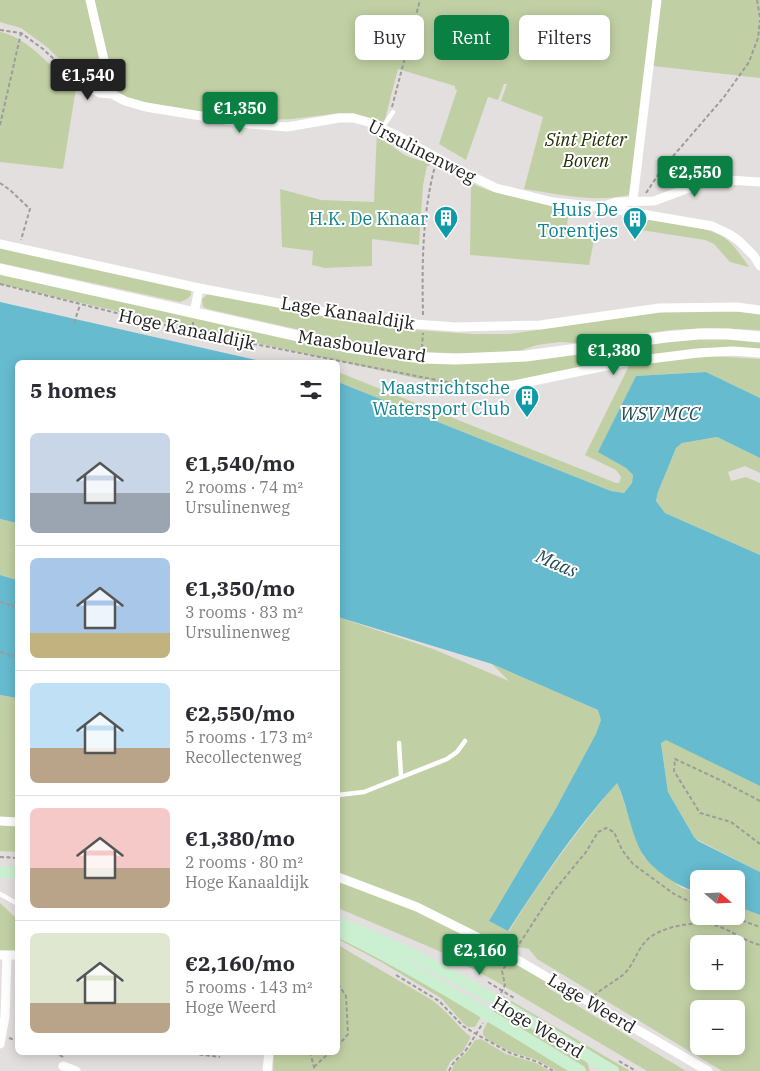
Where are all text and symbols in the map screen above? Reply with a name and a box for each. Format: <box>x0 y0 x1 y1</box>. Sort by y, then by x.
chip: Buy <box>355 15 424 60</box>
chip: Rent <box>434 15 509 60</box>
chip: Filters <box>519 15 610 60</box>
pin: €1,540 <box>47 58 129 101</box>
text: €1,540 <box>62 65 114 85</box>
pin: €1,350 <box>199 92 281 134</box>
text: €1,350 <box>214 98 266 118</box>
street label: Ursulinenweg <box>364 114 480 188</box>
park label: Sint Pieter Boven <box>544 128 628 172</box>
pin: €2,550 <box>654 156 736 198</box>
text: €2,550 <box>669 162 721 182</box>
place label: Huis De Torentjes <box>538 198 618 242</box>
building icon: H.K. De Knaar <box>433 205 459 239</box>
building icon: Huis De Torentjes <box>622 206 648 240</box>
place label: H.K. De Knaar <box>309 207 428 230</box>
street label: Lage Kanaaldijk <box>279 291 417 335</box>
street label: Hoge Kanaaldijk <box>117 303 258 355</box>
street label: Maasboulevard <box>296 325 428 367</box>
pin: €1,380 <box>573 334 655 376</box>
text: €1,380 <box>588 340 640 360</box>
text: 5 homes <box>30 376 116 404</box>
icon: filters <box>297 376 325 404</box>
place label: Maastrichtsche Watersport Club <box>372 376 510 420</box>
building icon: Maastrichtsche Watersport Club <box>514 384 540 418</box>
water label: WSV MCC <box>620 401 702 425</box>
text: €1,540/mo <box>185 449 295 477</box>
icon: home <box>70 453 130 513</box>
text: 2 rooms · 74 m² <box>185 477 303 497</box>
text: Ursulinenweg <box>185 497 290 517</box>
water label: Maas <box>532 543 581 582</box>
text: €1,350/mo <box>185 574 295 602</box>
icon: home <box>70 578 130 638</box>
text: 3 rooms · 83 m² <box>185 602 303 622</box>
text: Ursulinenweg <box>185 622 290 642</box>
text: €2,550/mo <box>185 699 295 727</box>
icon: home <box>70 703 130 763</box>
text: 5 rooms · 173 m² <box>185 727 313 747</box>
text: Recollectenweg <box>185 747 302 767</box>
text: €1,380/mo <box>185 824 295 852</box>
icon: home <box>70 828 130 888</box>
text: 2 rooms · 80 m² <box>185 852 303 872</box>
north arrow <box>690 870 745 925</box>
map controls <box>690 870 745 1055</box>
text: Hoge Kanaaldijk <box>185 872 309 892</box>
pin: €2,160 <box>439 934 521 976</box>
button: + <box>690 935 745 990</box>
text: €2,160 <box>454 940 506 960</box>
text: €2,160/mo <box>185 949 295 977</box>
icon: home <box>70 953 130 1013</box>
street label: Lage Weerd <box>544 968 640 1038</box>
text: 5 rooms · 143 m² <box>185 977 313 997</box>
street label: Hoge Weerd <box>488 991 588 1063</box>
text: Hoge Weerd <box>185 997 276 1017</box>
button: − <box>690 1000 745 1055</box>

